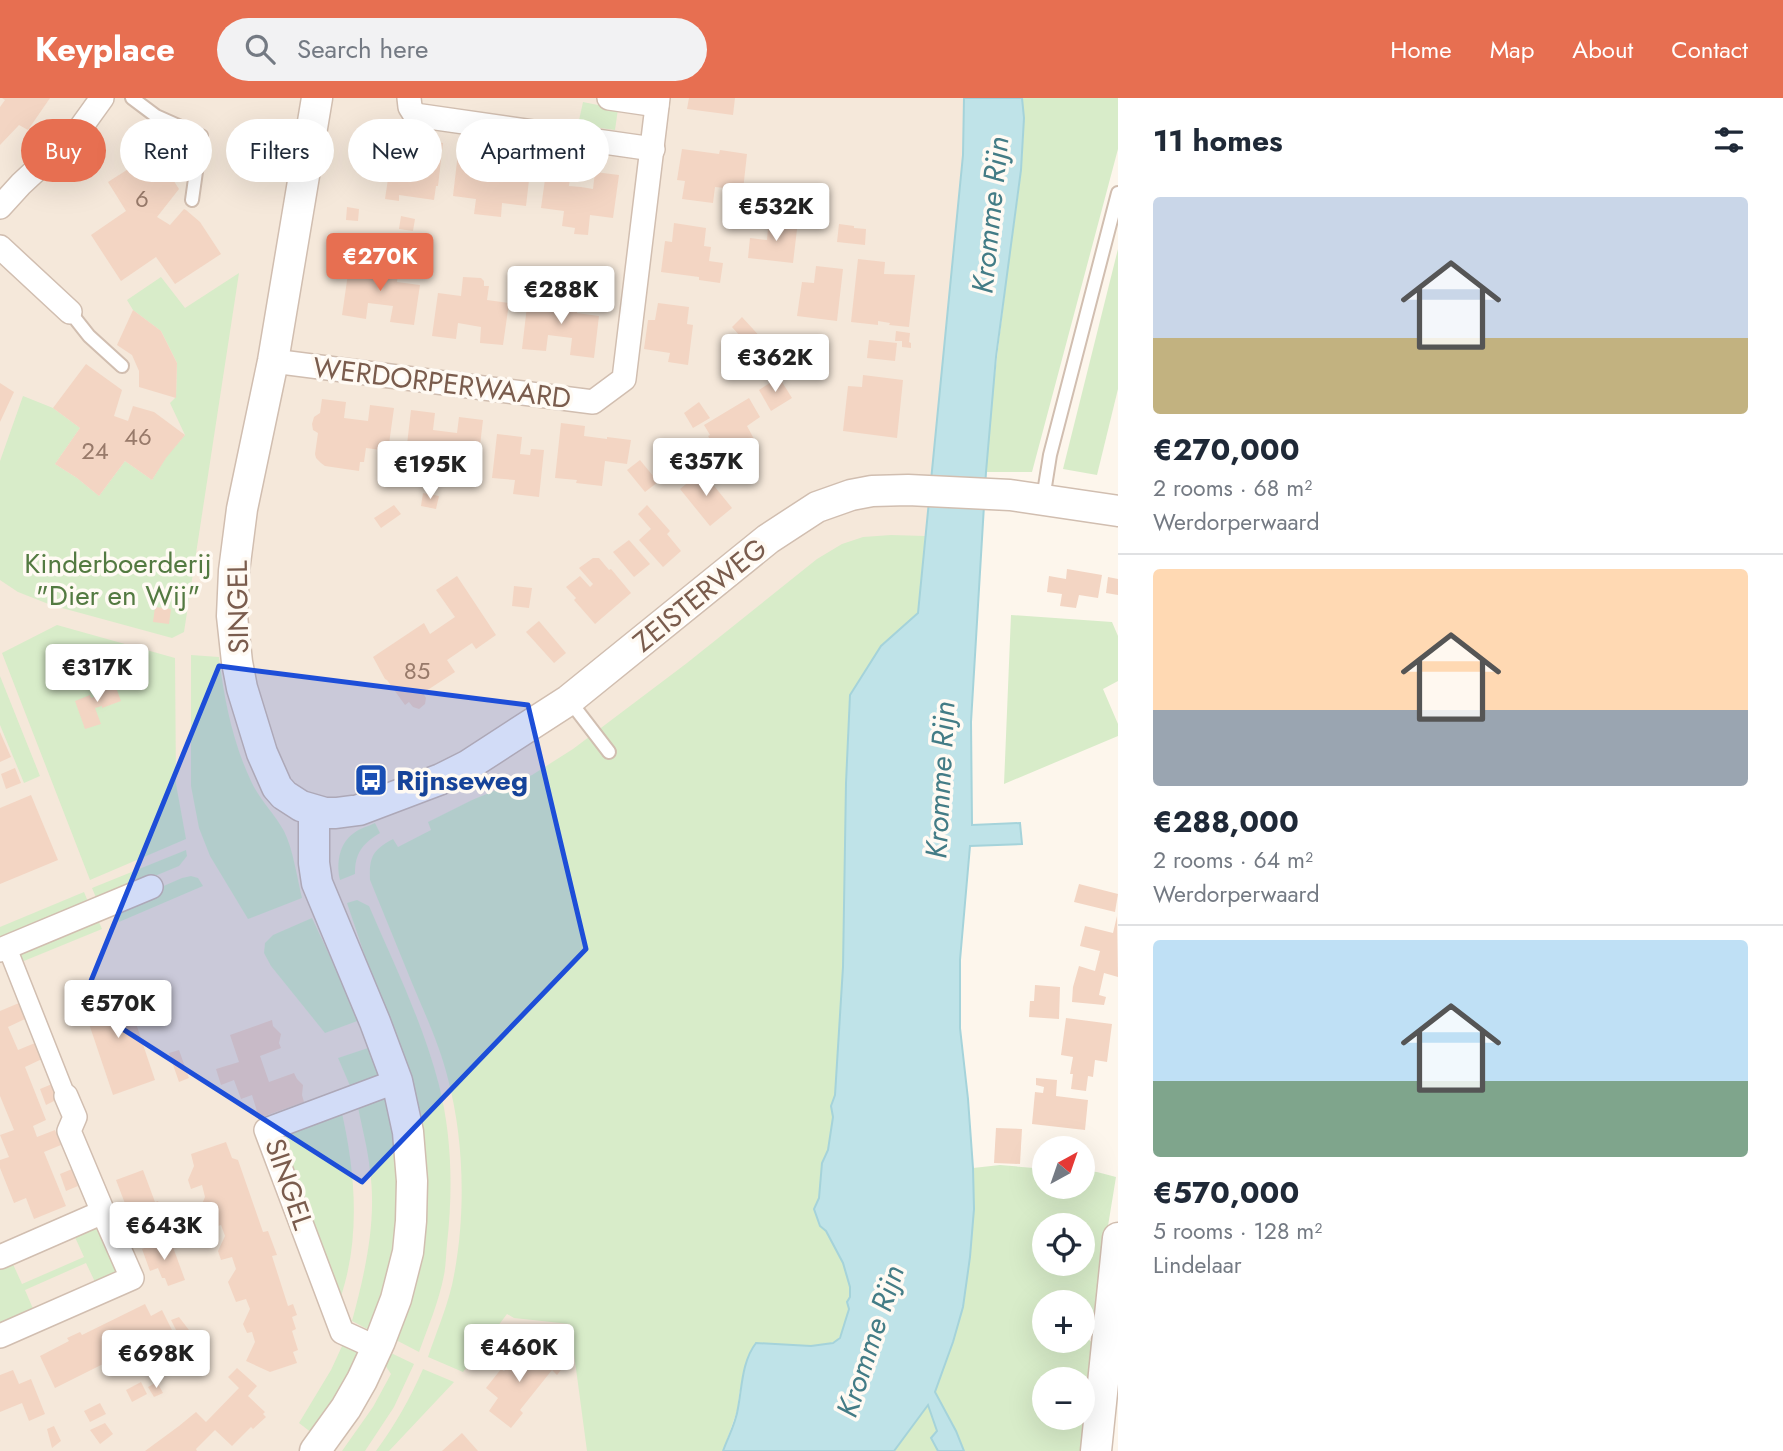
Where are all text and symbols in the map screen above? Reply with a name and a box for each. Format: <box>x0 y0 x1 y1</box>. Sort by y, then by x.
search box <box>217 18 707 81</box>
text: Keyplace <box>35 26 175 73</box>
icon: search <box>241 30 279 68</box>
text: Search here <box>297 30 428 68</box>
text: Home <box>1390 32 1452 67</box>
text: Map <box>1490 32 1534 67</box>
text: About <box>1572 32 1633 67</box>
text: Contact <box>1671 32 1748 67</box>
chip: Buy <box>21 119 106 182</box>
chip: Rent <box>120 119 212 182</box>
chip: Filters <box>226 119 334 182</box>
chip: New <box>348 119 442 182</box>
chip: Apartment <box>456 119 609 182</box>
text: 11 homes <box>1153 119 1283 162</box>
icon: filters <box>1710 121 1748 159</box>
water label: Kromme Rijn <box>960 134 1020 296</box>
house number: 6 <box>135 181 149 216</box>
pin: €532K <box>727 184 825 243</box>
text: €532K <box>738 189 814 223</box>
pin: €270K <box>331 234 429 293</box>
text: €270K <box>342 239 418 273</box>
icon: home <box>1388 242 1514 368</box>
pin: €288K <box>512 266 610 326</box>
text: €288K <box>523 272 599 306</box>
pin: €362K <box>726 334 824 394</box>
text: €362K <box>737 340 813 374</box>
street label: WERDORPERWAARD <box>311 347 573 419</box>
house number: 46 <box>124 419 152 454</box>
text: €270,000 <box>1153 428 1300 471</box>
house number: 24 <box>81 433 109 468</box>
pin: €357K <box>657 438 755 498</box>
pin: €195K <box>381 442 479 501</box>
text: €357K <box>669 444 743 478</box>
text: €195K <box>393 447 467 481</box>
text: 2 rooms · 68 m² <box>1153 471 1312 505</box>
text: Werdorperwaard <box>1153 505 1320 539</box>
street label: ZEISTERWEG <box>624 528 776 662</box>
park label: Kinderboerderij "Dier en Wij" <box>24 543 212 616</box>
street label: SINGEL <box>217 559 259 654</box>
icon: home <box>1388 614 1514 740</box>
pin: €317K <box>48 644 146 704</box>
text: €317K <box>61 650 133 684</box>
house number: 85 <box>404 653 430 688</box>
water label: Kromme Rijn <box>914 700 966 860</box>
place label: Rijnseweg <box>396 760 528 801</box>
bus stop icon: Rijnseweg <box>352 761 390 799</box>
text: €288,000 <box>1153 800 1299 843</box>
text: 2 rooms · 64 m² <box>1153 843 1313 877</box>
text: Werdorperwaard <box>1153 877 1320 911</box>
pin: €570K <box>69 981 167 1040</box>
icon: home <box>1388 985 1514 1111</box>
text: €570K <box>80 986 156 1020</box>
street label: SINGEL <box>254 1133 324 1235</box>
north arrow <box>1032 1136 1096 1199</box>
map controls <box>1032 1136 1095 1430</box>
text: €570,000 <box>1153 1171 1299 1214</box>
pin: €643K <box>115 1202 213 1262</box>
text: €643K <box>126 1208 202 1242</box>
button: locate <box>1032 1213 1095 1276</box>
text: 5 rooms · 128 m² <box>1153 1214 1322 1248</box>
text: Lindelaar <box>1153 1248 1242 1282</box>
water label: Kromme Rijn <box>825 1259 915 1423</box>
button: + <box>1032 1290 1095 1353</box>
pin: €460K <box>470 1324 568 1384</box>
pin: €698K <box>107 1330 205 1390</box>
text: €460K <box>480 1330 558 1364</box>
text: €698K <box>118 1336 194 1370</box>
button: − <box>1032 1367 1095 1430</box>

